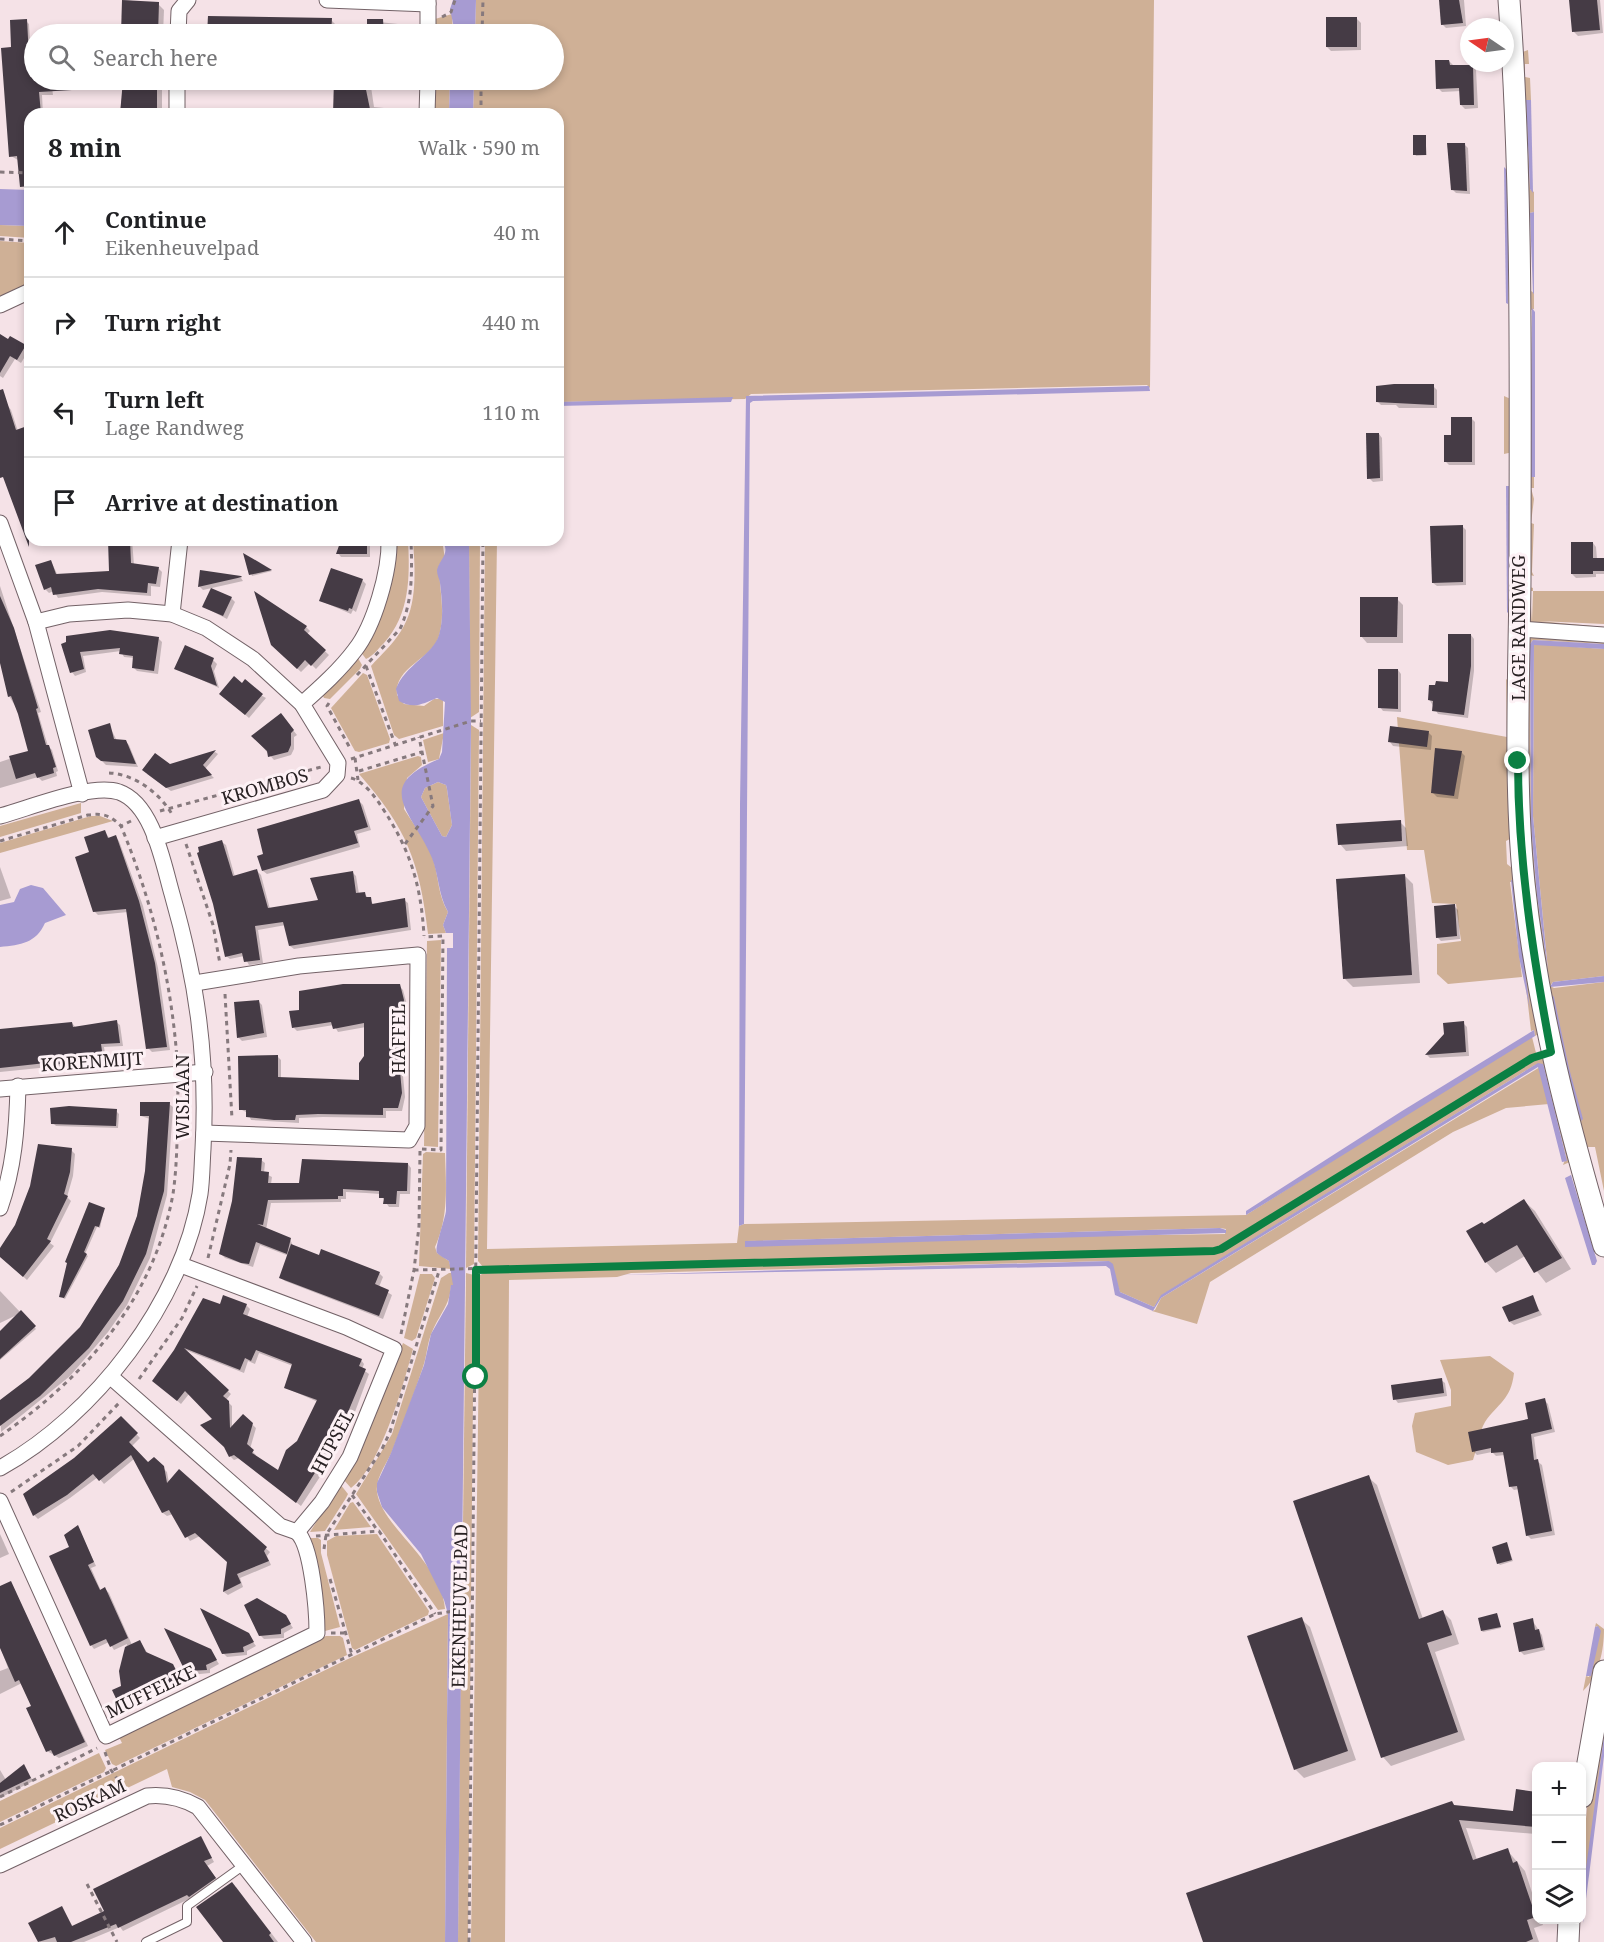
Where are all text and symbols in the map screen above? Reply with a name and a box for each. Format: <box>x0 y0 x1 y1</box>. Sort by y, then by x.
north arrow <box>1460 18 1514 72</box>
search box <box>24 24 564 90</box>
icon: search <box>45 41 78 74</box>
text: Search here <box>93 42 218 72</box>
text: 8 min <box>48 129 122 165</box>
text: Walk · 590 m <box>418 134 540 161</box>
text: Continue <box>105 204 207 234</box>
icon: ahead <box>48 216 81 249</box>
text: 40 m <box>494 219 540 246</box>
text: Eikenheuvelpad <box>105 234 259 261</box>
icon: right <box>48 306 81 339</box>
text: Turn right <box>105 307 221 337</box>
text: 440 m <box>482 309 540 336</box>
text: Turn left <box>105 384 204 414</box>
icon: left <box>48 396 81 429</box>
text: 110 m <box>482 399 540 426</box>
text: Lage Randweg <box>105 414 244 441</box>
icon: arrive <box>48 486 81 519</box>
text: Arrive at destination <box>105 487 339 517</box>
street label: LAGE RANDWEG <box>1506 555 1530 701</box>
route end <box>1504 747 1530 773</box>
street label: KROMBOS <box>219 762 311 810</box>
street label: HAFFEL <box>386 1004 410 1074</box>
street label: KORENMIJT <box>40 1045 144 1077</box>
street label: WISLAAN <box>170 1054 194 1140</box>
route start <box>462 1363 488 1389</box>
street label: HUPSEL <box>305 1405 359 1478</box>
street label: EIKENHEUVELPAD <box>446 1524 472 1688</box>
street label: MUFFELKE <box>102 1659 200 1723</box>
map controls <box>1532 1762 1586 1924</box>
button: + <box>1532 1762 1586 1816</box>
street label: ROSKAM <box>50 1773 130 1827</box>
button: − <box>1532 1816 1586 1870</box>
button: layers <box>1532 1870 1586 1924</box>

